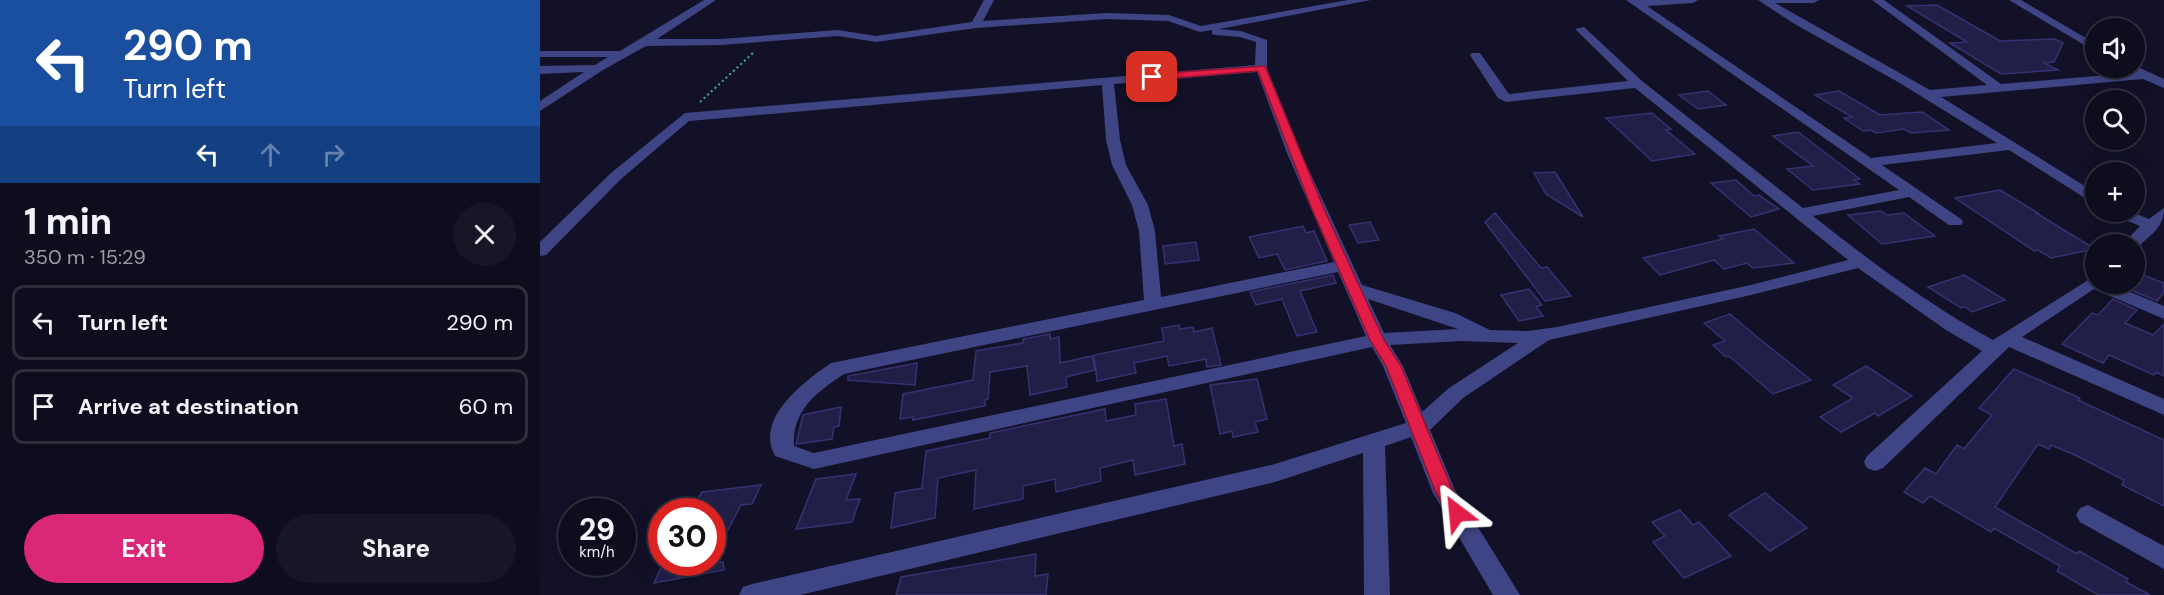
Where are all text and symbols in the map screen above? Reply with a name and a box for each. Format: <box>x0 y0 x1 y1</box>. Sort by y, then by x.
text: 290 m <box>123 18 253 73</box>
map controls <box>2085 18 2145 294</box>
button: sound <box>2085 18 2145 78</box>
icon: left <box>24 24 102 102</box>
pin <box>1126 51 1177 102</box>
icon: arrive <box>1135 60 1168 93</box>
text: Turn left <box>123 71 226 106</box>
button: search <box>2085 90 2145 150</box>
icon: left <box>191 138 224 171</box>
icon: ahead <box>254 138 287 171</box>
icon: right <box>317 138 350 171</box>
button: + <box>2085 162 2145 222</box>
text: 1 min <box>24 198 112 245</box>
button: close <box>453 203 516 266</box>
button: − <box>2085 234 2145 294</box>
text: 350 m · 15:29 <box>24 244 146 270</box>
icon: left <box>27 306 60 339</box>
text: Turn left <box>78 308 168 337</box>
text: 290 m <box>446 308 513 337</box>
icon: arrive <box>27 390 60 423</box>
text: Arrive at destination <box>78 392 299 421</box>
text: 60 m <box>459 392 513 421</box>
position arrow <box>1425 481 1489 545</box>
speed limit sign: 30 <box>648 498 726 576</box>
text: 29 <box>579 510 615 549</box>
button: Exit <box>24 514 264 583</box>
button: Share <box>276 514 516 583</box>
text: km/h <box>579 542 615 562</box>

